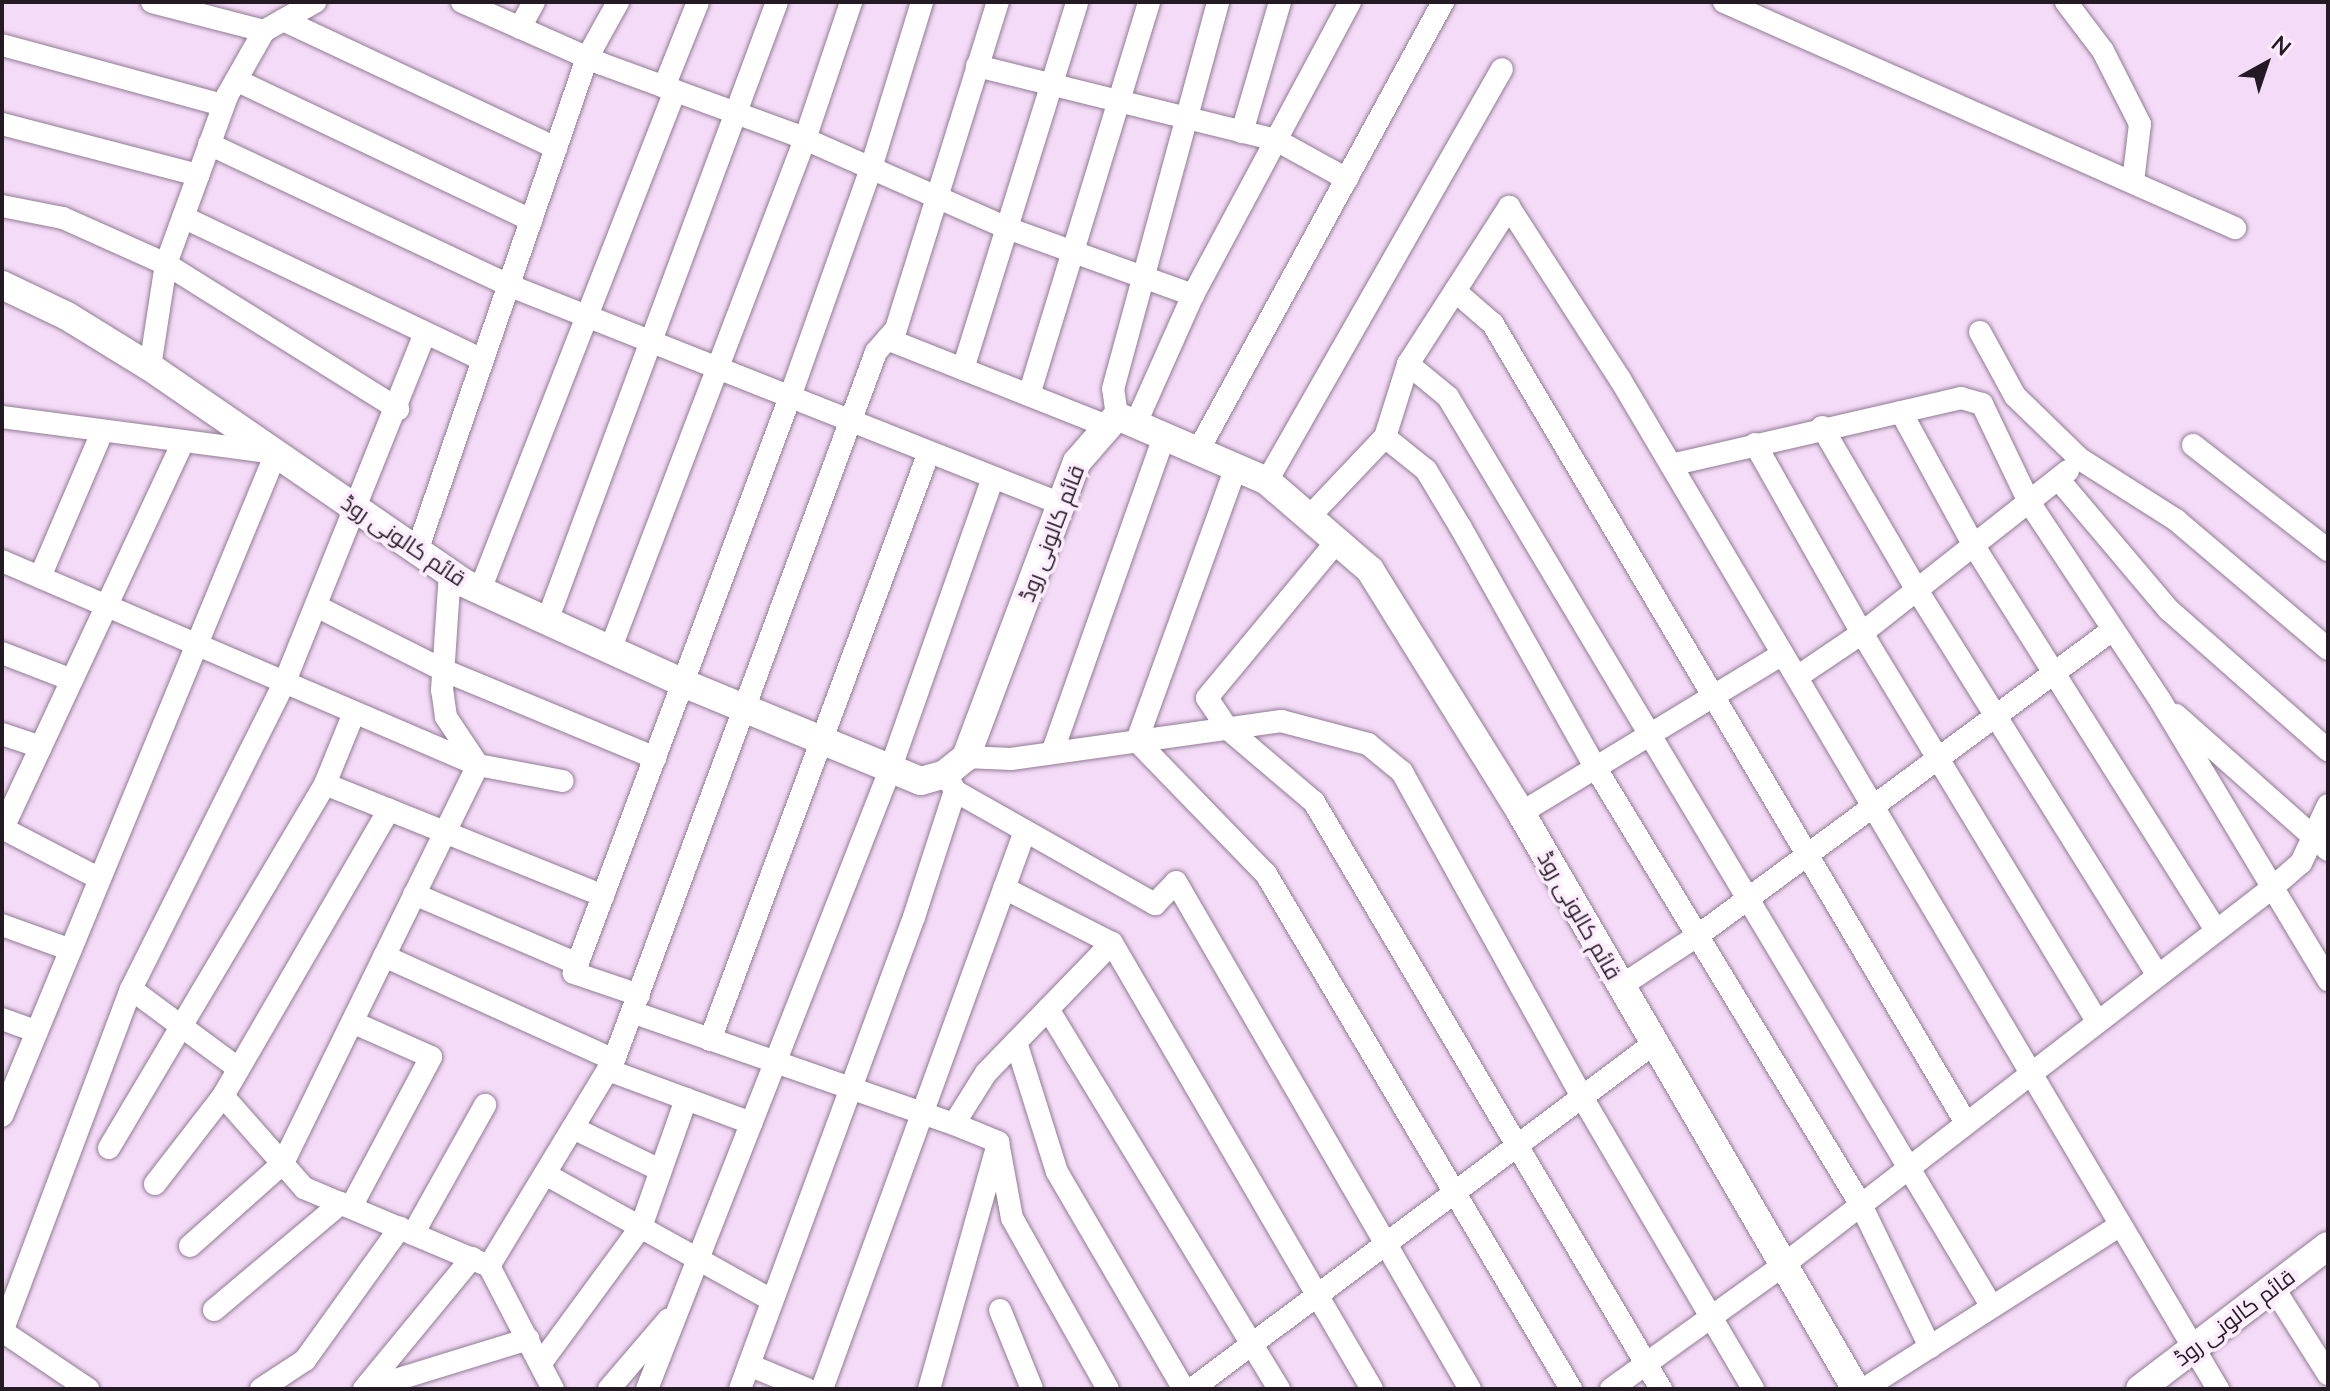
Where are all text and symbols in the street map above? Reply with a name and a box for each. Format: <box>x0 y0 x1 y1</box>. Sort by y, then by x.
north arrow <box>2226 24 2306 104</box>
text: N <box>2267 29 2297 61</box>
street label: قائم کالونی روڈ <box>1013 461 1089 605</box>
street label: قائم کالونی روڈ <box>337 489 471 591</box>
street label: قائم کالونی روڈ <box>1533 846 1627 984</box>
street label: قائم کالونی روڈ <box>2168 1263 2300 1371</box>

